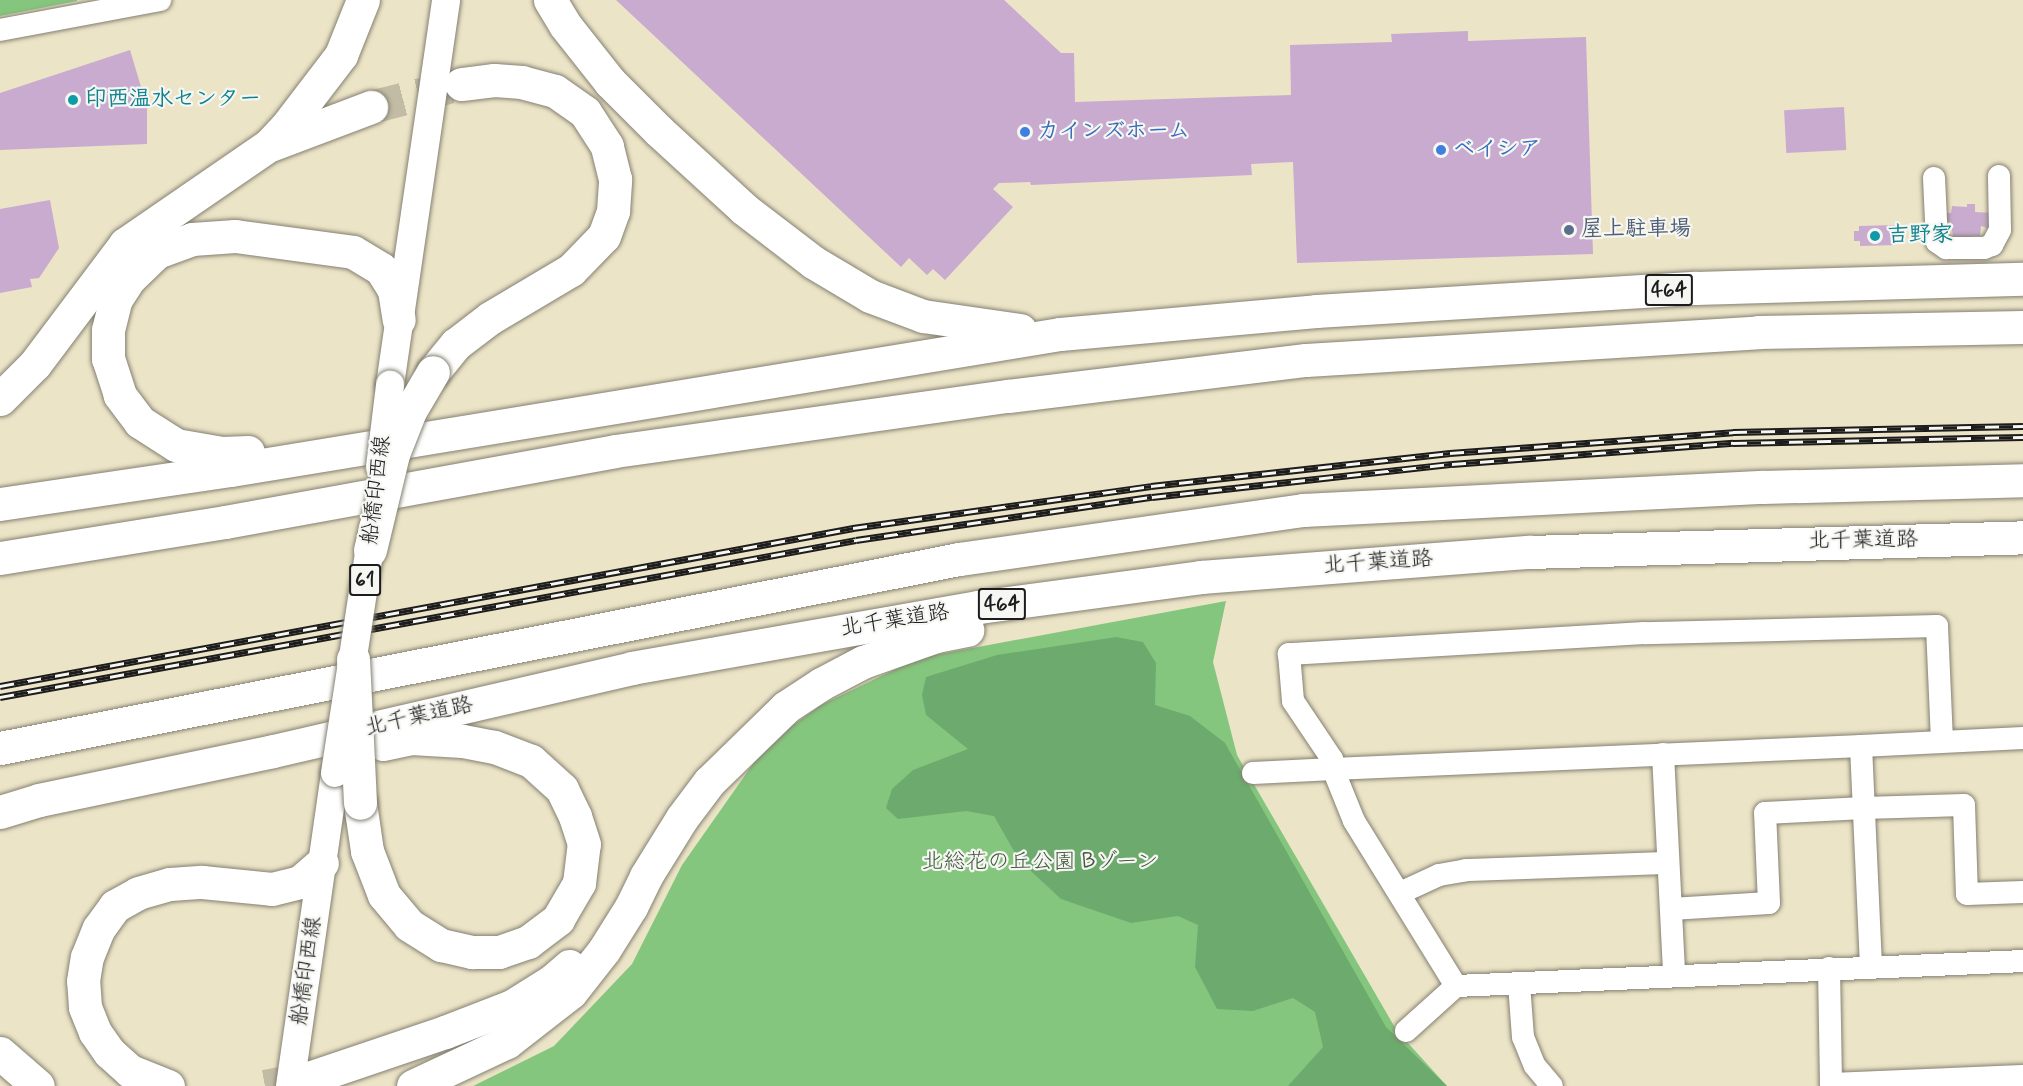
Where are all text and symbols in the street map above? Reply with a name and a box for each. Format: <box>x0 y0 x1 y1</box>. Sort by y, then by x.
place label: 印西温水センター <box>85 87 261 113</box>
marker: 印西温水センター <box>66 93 80 107</box>
place label: カインズホーム <box>1037 119 1191 145</box>
marker: カインズホーム <box>1018 125 1032 139</box>
place label: ベイシア <box>1453 137 1541 163</box>
marker: ベイシア <box>1434 143 1448 157</box>
place label: 屋上駐車場 <box>1581 217 1691 243</box>
marker: 屋上駐車場 <box>1562 223 1576 237</box>
place label: 吉野家 <box>1887 223 1953 249</box>
marker: 吉野家 <box>1868 229 1882 243</box>
road number: 464 <box>1644 272 1694 308</box>
street label: 船橋印西線 <box>357 434 397 546</box>
street label: 北千葉道路 <box>1808 527 1918 555</box>
street label: 北千葉道路 <box>1322 546 1434 580</box>
road number: 61 <box>348 562 382 598</box>
road number: 464 <box>976 586 1028 622</box>
street label: 北千葉道路 <box>839 599 951 643</box>
street label: 北千葉道路 <box>362 692 476 742</box>
park label: 北総花の丘公園 Bゾーン <box>921 850 1159 876</box>
street label: 船橋印西線 <box>286 915 328 1027</box>

